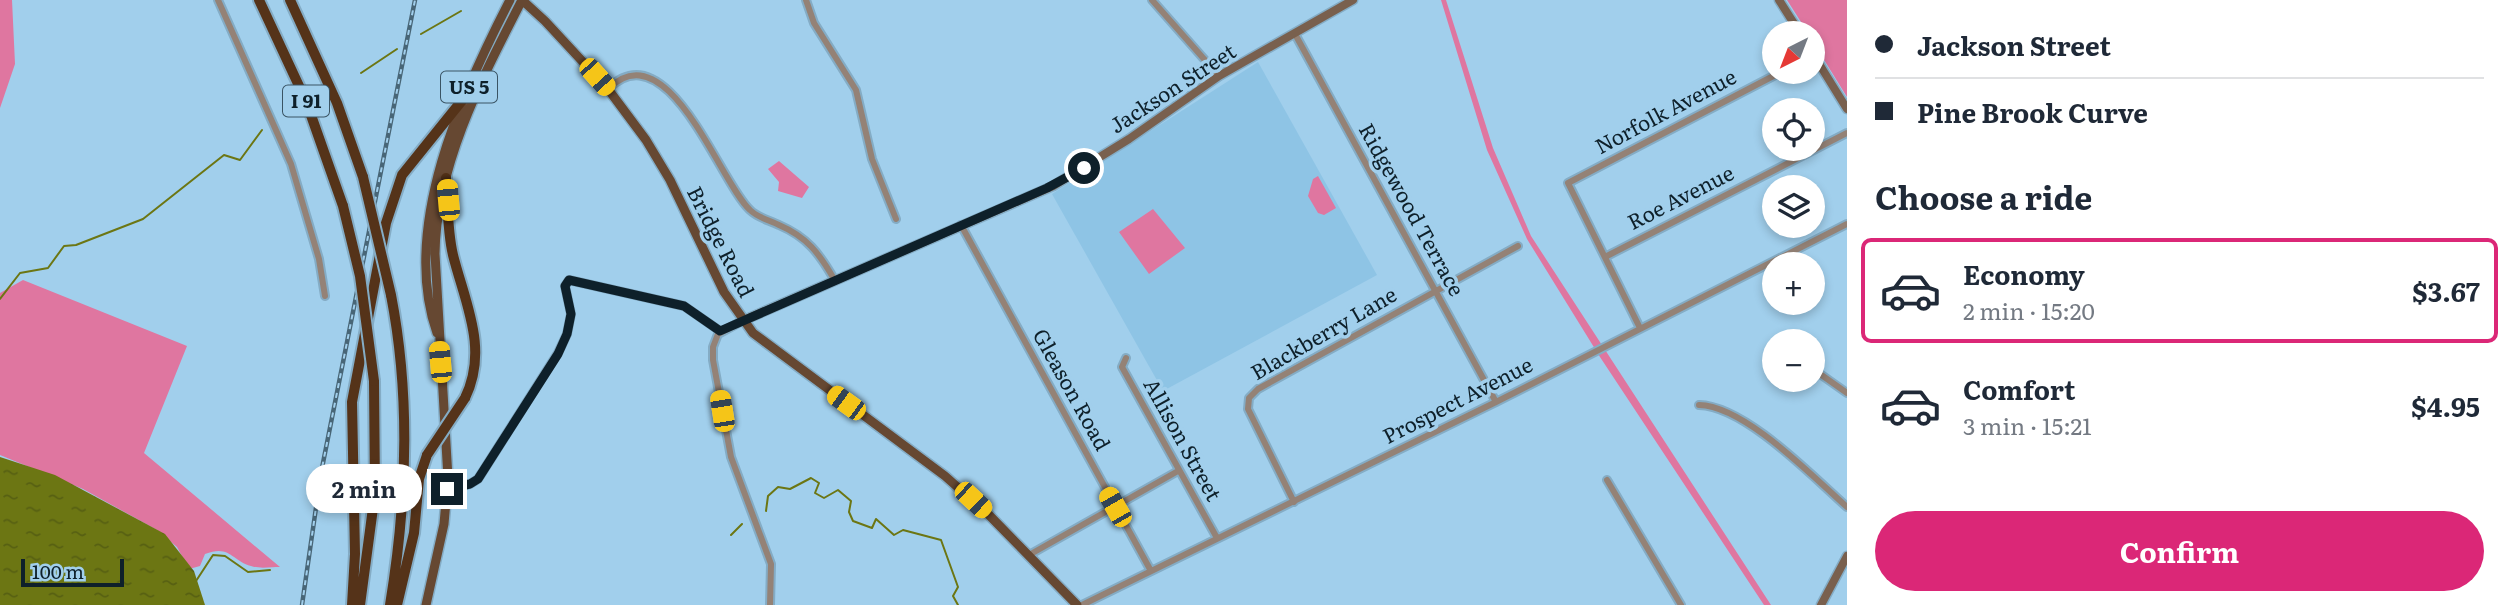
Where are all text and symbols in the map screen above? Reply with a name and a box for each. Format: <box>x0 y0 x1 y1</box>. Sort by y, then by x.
north arrow <box>1762 21 1825 84</box>
map controls <box>1762 21 1825 392</box>
text: Jackson Street <box>1917 25 2111 64</box>
street label: Jackson Street <box>1102 34 1241 139</box>
car <box>576 54 619 100</box>
street label: Norfolk Avenue <box>1589 59 1741 160</box>
road number: US 5 <box>441 72 497 102</box>
road number: I 91 <box>283 86 329 116</box>
text: Pine Brook Curve <box>1917 92 2148 131</box>
button: locate <box>1762 98 1825 161</box>
street label: Ridgewood Terrace <box>1353 117 1474 301</box>
route start <box>1068 152 1100 184</box>
street label: Roe Avenue <box>1621 156 1739 236</box>
text: Choose a ride <box>1875 172 2092 220</box>
button: layers <box>1762 175 1825 238</box>
car <box>436 178 461 222</box>
street label: Bridge Road <box>681 180 764 302</box>
button: + <box>1762 252 1825 315</box>
text: Economy <box>1963 254 2085 293</box>
icon: car <box>1879 259 1942 322</box>
text: $3.67 <box>2412 271 2480 310</box>
street label: Blackberry Lane <box>1244 277 1402 386</box>
text: 2 min · 15:20 <box>1963 293 2095 327</box>
street label: Gleason Road <box>1027 322 1120 456</box>
button: − <box>1762 329 1825 392</box>
car <box>428 340 453 384</box>
street label: Prospect Avenue <box>1376 348 1537 450</box>
text: Comfort <box>1963 369 2075 408</box>
street label: Allison Street <box>1138 372 1231 506</box>
icon: car <box>1879 374 1942 437</box>
car <box>823 382 870 424</box>
text: $4.95 <box>2411 386 2480 425</box>
car <box>709 389 736 433</box>
text: 3 min · 15:21 <box>1963 408 2092 442</box>
callout: 2 min <box>307 464 422 514</box>
text: 2 min <box>332 471 396 505</box>
route end <box>431 473 463 505</box>
car <box>951 478 996 522</box>
car <box>1096 484 1135 530</box>
button: Confirm <box>1875 511 2484 591</box>
scale bar <box>21 556 124 588</box>
text: 100 m <box>32 557 84 585</box>

